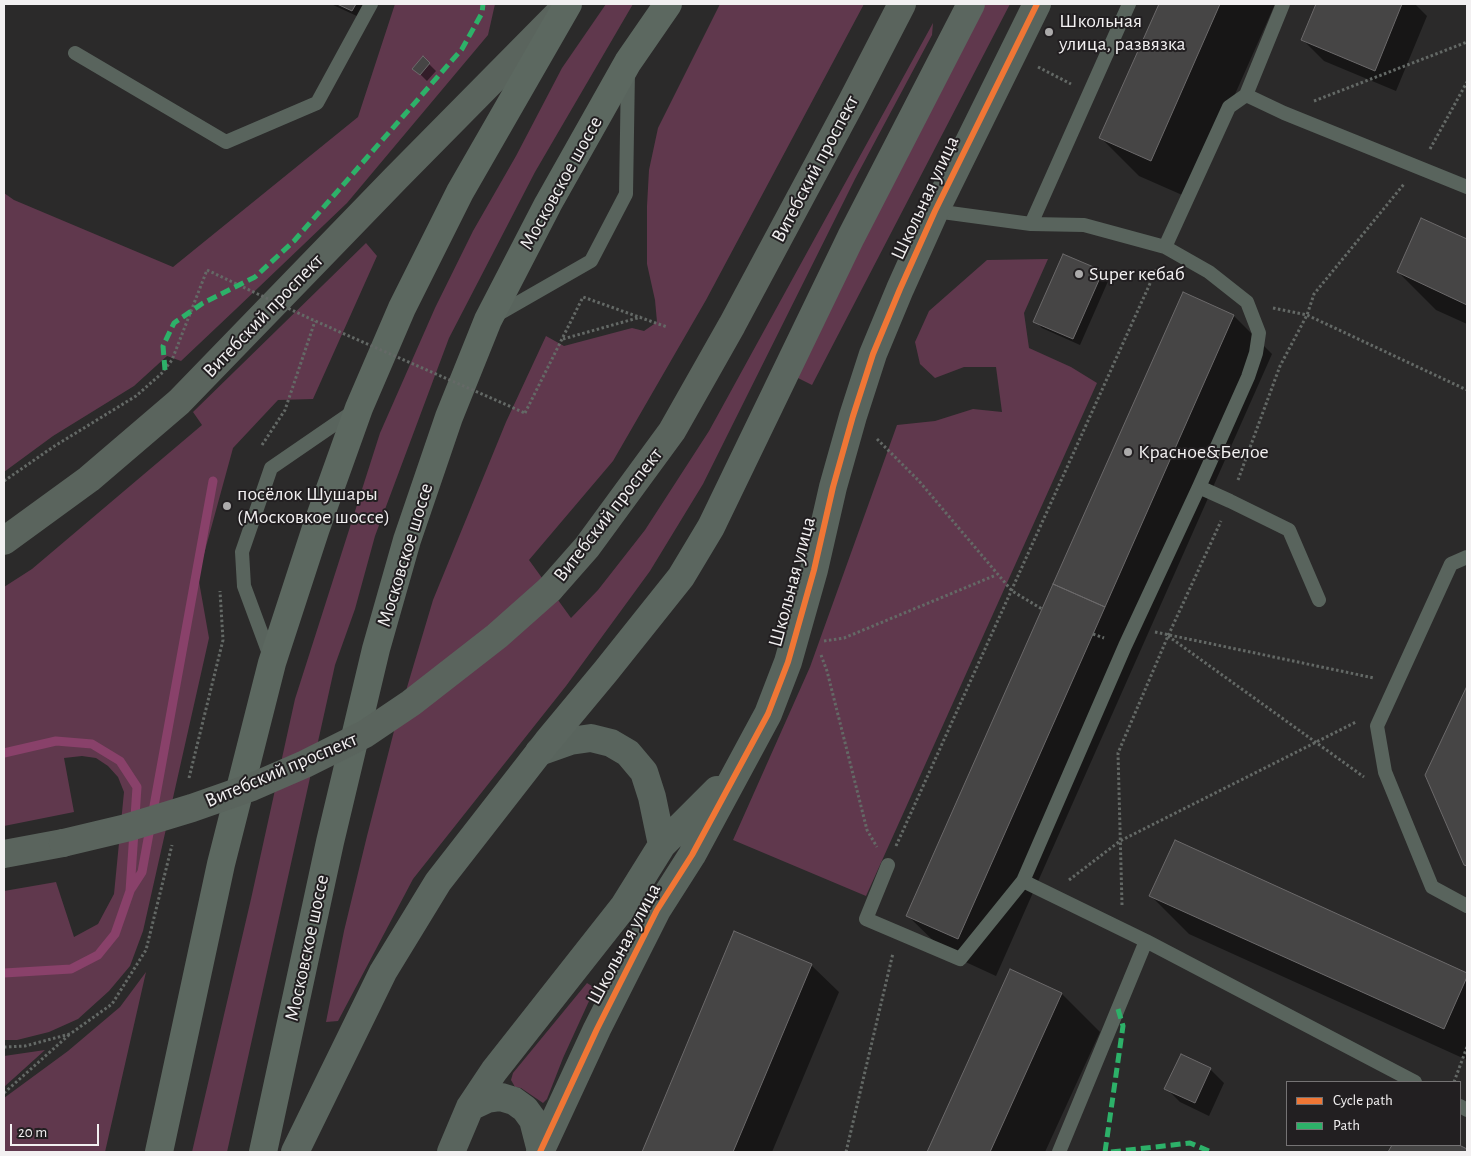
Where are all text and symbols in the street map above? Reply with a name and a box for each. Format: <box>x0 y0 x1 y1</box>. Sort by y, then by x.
place label: Школьная улица, развязка <box>1059 9 1186 56</box>
marker: Школьная улица, развязка <box>1043 26 1055 38</box>
street label: Витебский проспект <box>766 91 864 247</box>
street label: Московское шоссе <box>514 112 608 254</box>
street label: Школьная улица <box>886 132 964 264</box>
street label: Витебский проспект <box>198 249 328 383</box>
place label: Super кебаб <box>1089 262 1185 286</box>
marker: Super кебаб <box>1073 268 1085 280</box>
place label: Красное&Белое <box>1138 440 1269 464</box>
street label: Витебский проспект <box>548 443 668 587</box>
marker: Красное&Белое <box>1122 446 1134 458</box>
street label: Московское шоссе <box>372 480 438 630</box>
place label: посёлок Шушары (Московкое шоссе) <box>237 482 390 529</box>
marker: посёлок Шушары (Московкое шоссе) <box>221 500 233 512</box>
street label: Школьная улица <box>763 514 821 650</box>
street label: Витебский проспект <box>201 727 361 813</box>
street label: Московское шоссе <box>280 872 334 1024</box>
street label: Школьная улица <box>582 879 666 1009</box>
legend <box>1286 1081 1461 1146</box>
text: Cycle path <box>1333 1093 1393 1108</box>
scale bar <box>12 1114 101 1146</box>
text: Path <box>1333 1118 1360 1133</box>
text: 20 m <box>18 1125 47 1140</box>

